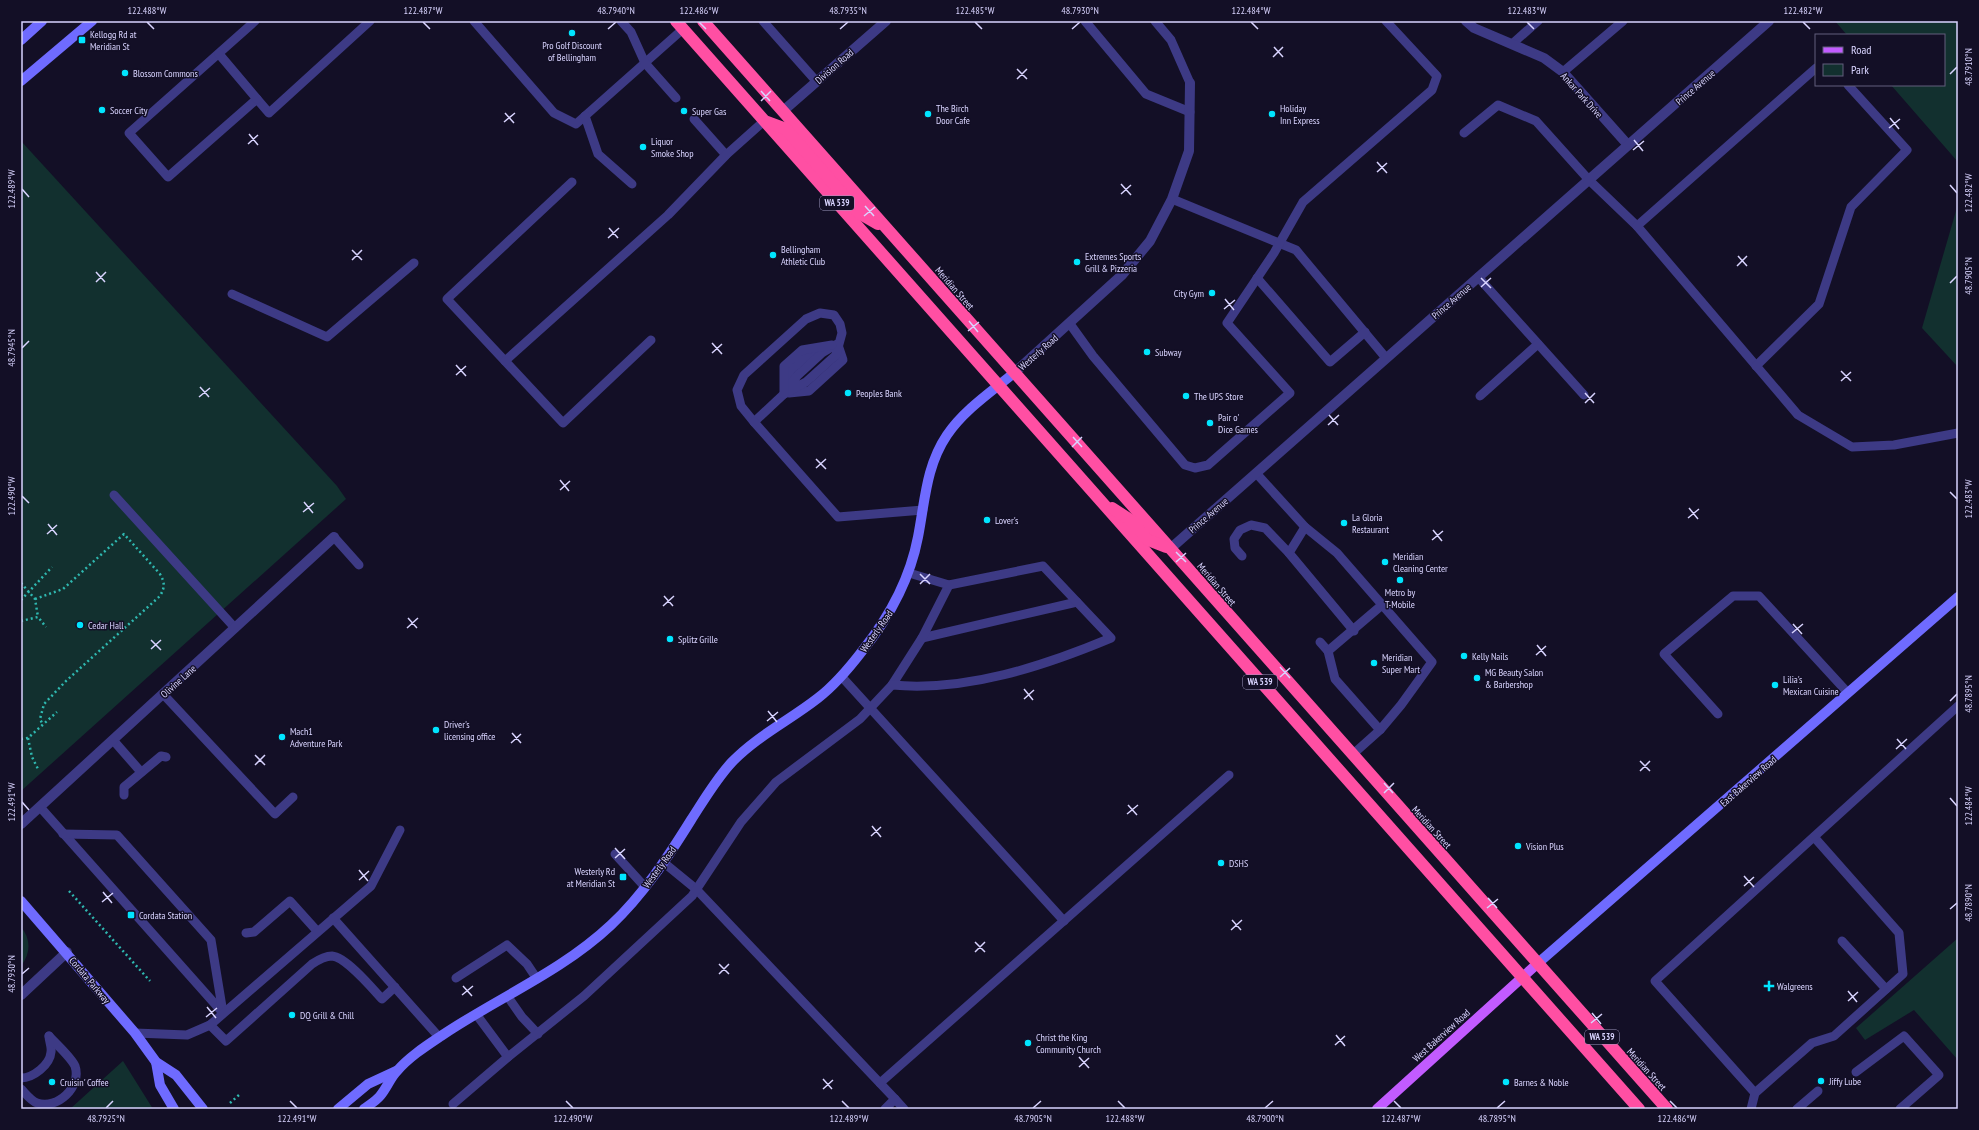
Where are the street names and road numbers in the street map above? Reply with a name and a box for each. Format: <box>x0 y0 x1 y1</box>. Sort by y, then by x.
street label: Division Road <box>812 46 856 87</box>
street label: Prince Avenue <box>1673 67 1718 108</box>
street label: Ankar Park Drive <box>1558 70 1605 121</box>
road number: WA 539 <box>820 196 854 210</box>
street label: Meridian Street <box>932 264 977 313</box>
street label: Prince Avenue <box>1429 281 1474 322</box>
street label: Westerly Road <box>1016 332 1061 373</box>
street label: Prince Avenue <box>1186 495 1231 536</box>
street label: Meridian Street <box>1194 560 1239 609</box>
street label: Westerly Road <box>857 608 896 655</box>
street label: Olivine Lane <box>158 662 199 701</box>
road number: WA 539 <box>1243 675 1277 689</box>
street label: East Bakerview Road <box>1717 753 1779 810</box>
street label: Meridian Street <box>1409 803 1454 852</box>
street label: Westerly Road <box>640 844 679 891</box>
street label: Cordata Parkway <box>66 954 113 1007</box>
street label: West Bakerview Road <box>1410 1006 1473 1065</box>
road number: WA 539 <box>1585 1030 1619 1044</box>
street label: Meridian Street <box>1624 1045 1669 1094</box>

